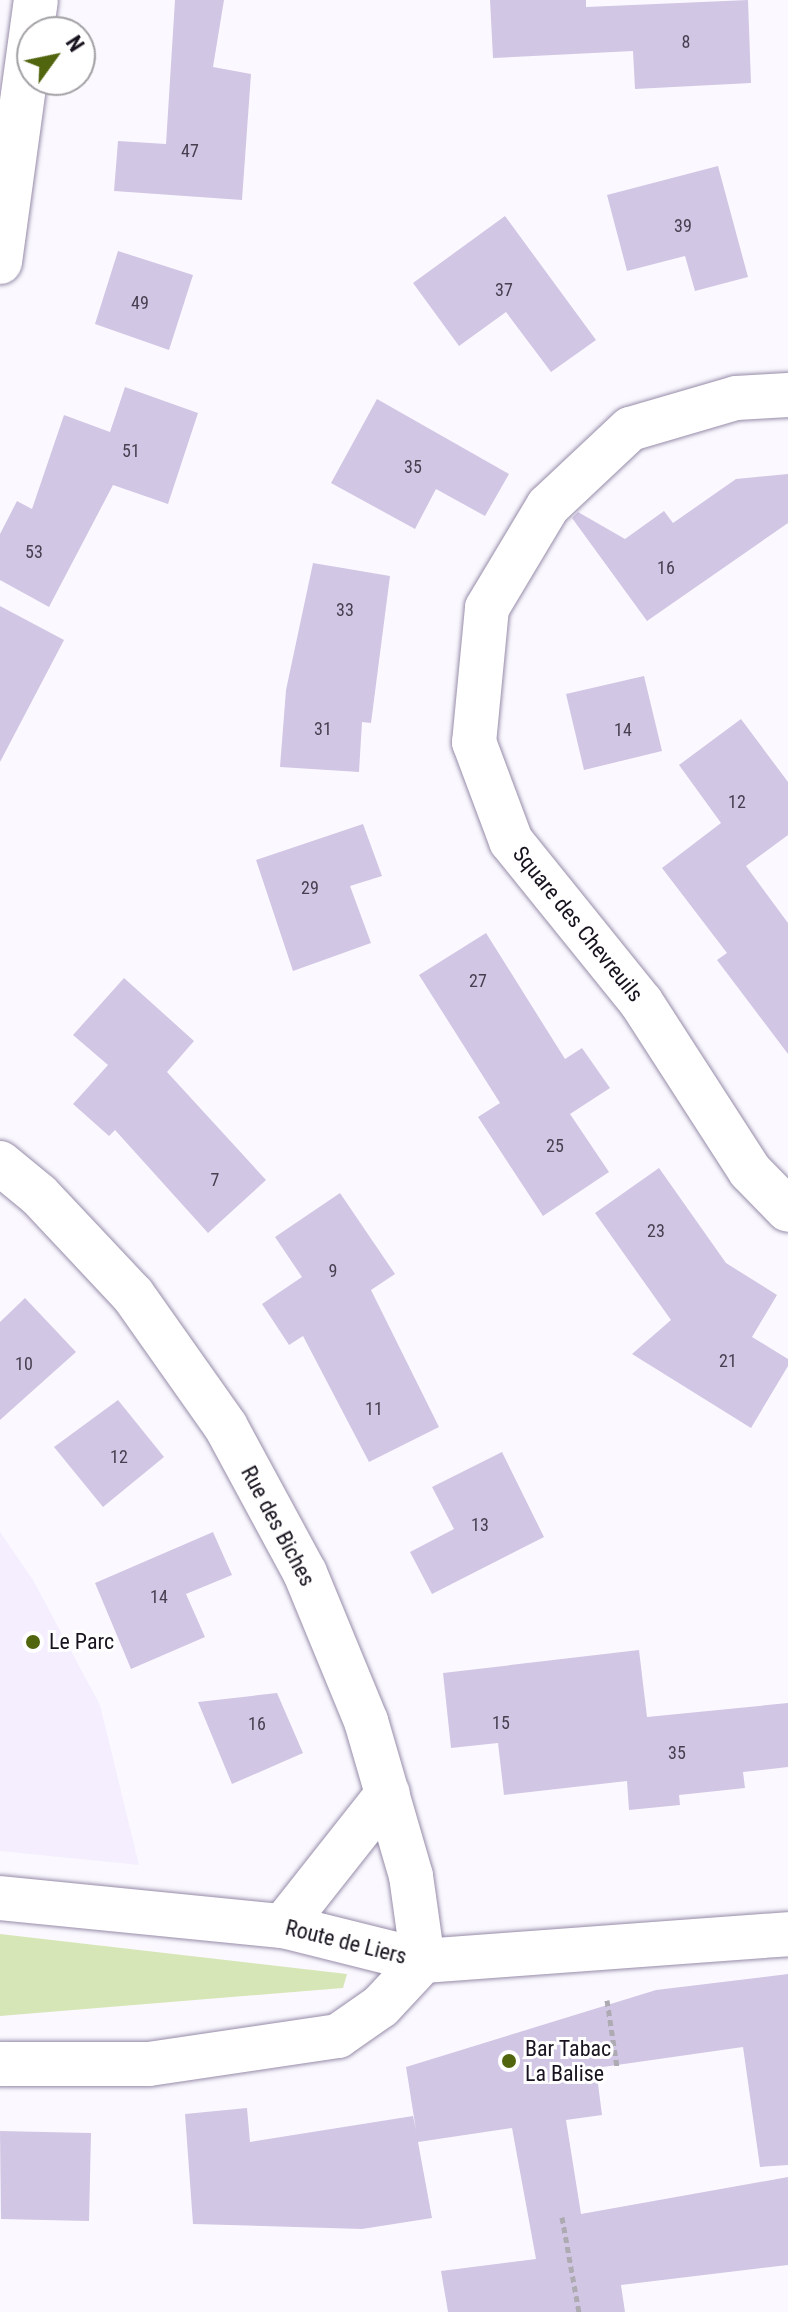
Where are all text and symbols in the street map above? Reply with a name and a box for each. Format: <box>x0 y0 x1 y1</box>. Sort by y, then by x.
north arrow <box>16 16 96 96</box>
text: N <box>61 31 89 56</box>
house number: 8 <box>682 31 690 53</box>
house number: 47 <box>181 140 199 162</box>
house number: 39 <box>674 215 692 237</box>
house number: 37 <box>495 279 513 301</box>
house number: 49 <box>131 292 149 314</box>
house number: 51 <box>122 440 140 462</box>
house number: 35 <box>404 456 422 478</box>
house number: 53 <box>25 541 43 563</box>
house number: 16 <box>657 557 675 579</box>
house number: 33 <box>336 599 354 621</box>
house number: 31 <box>314 718 332 740</box>
house number: 14 <box>614 719 632 741</box>
house number: 12 <box>728 791 746 813</box>
street label: Square des Chevreuils <box>507 841 649 1007</box>
house number: 29 <box>301 877 319 899</box>
house number: 27 <box>469 970 487 992</box>
house number: 25 <box>546 1135 564 1157</box>
house number: 7 <box>211 1169 219 1191</box>
house number: 23 <box>647 1220 665 1242</box>
house number: 9 <box>329 1260 337 1282</box>
house number: 21 <box>719 1350 737 1372</box>
house number: 10 <box>15 1353 33 1375</box>
house number: 11 <box>365 1398 383 1420</box>
house number: 12 <box>110 1446 128 1468</box>
street label: Rue des Biches <box>235 1461 321 1591</box>
house number: 13 <box>471 1514 489 1536</box>
house number: 14 <box>150 1586 168 1608</box>
place label: Le Parc <box>49 1629 114 1655</box>
marker: Le Parc <box>24 1633 42 1651</box>
house number: 15 <box>492 1712 510 1734</box>
house number: 16 <box>248 1713 266 1735</box>
house number: 35 <box>668 1742 686 1764</box>
street label: Route de Liers <box>283 1914 409 1970</box>
place label: Bar Tabac La Balise <box>525 2035 612 2086</box>
marker: Bar Tabac La Balise <box>500 2052 518 2070</box>

